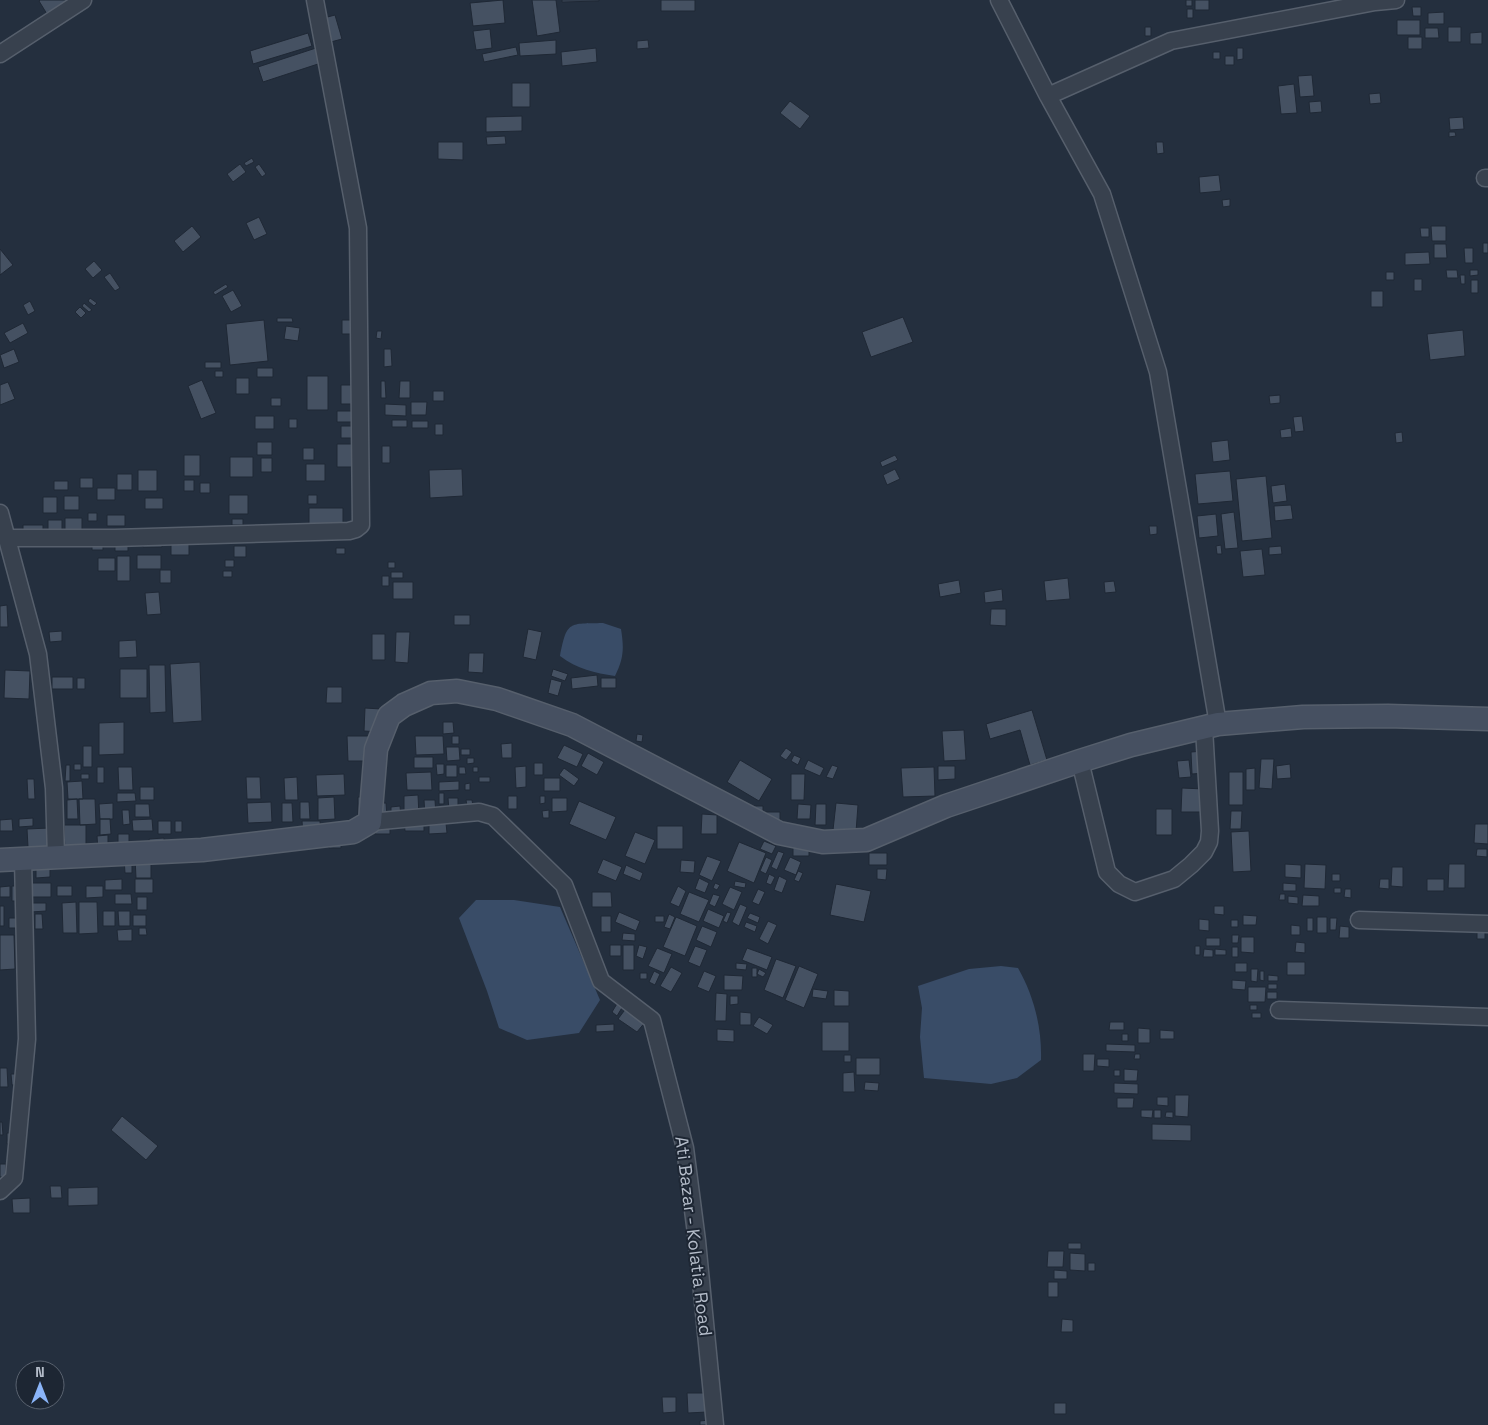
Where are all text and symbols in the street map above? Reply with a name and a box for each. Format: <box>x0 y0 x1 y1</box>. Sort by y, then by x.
street label: Ati Bazar - Kolatia Road <box>670 1135 718 1337</box>
north arrow <box>15 1360 65 1410</box>
text: N <box>35 1363 45 1381</box>

